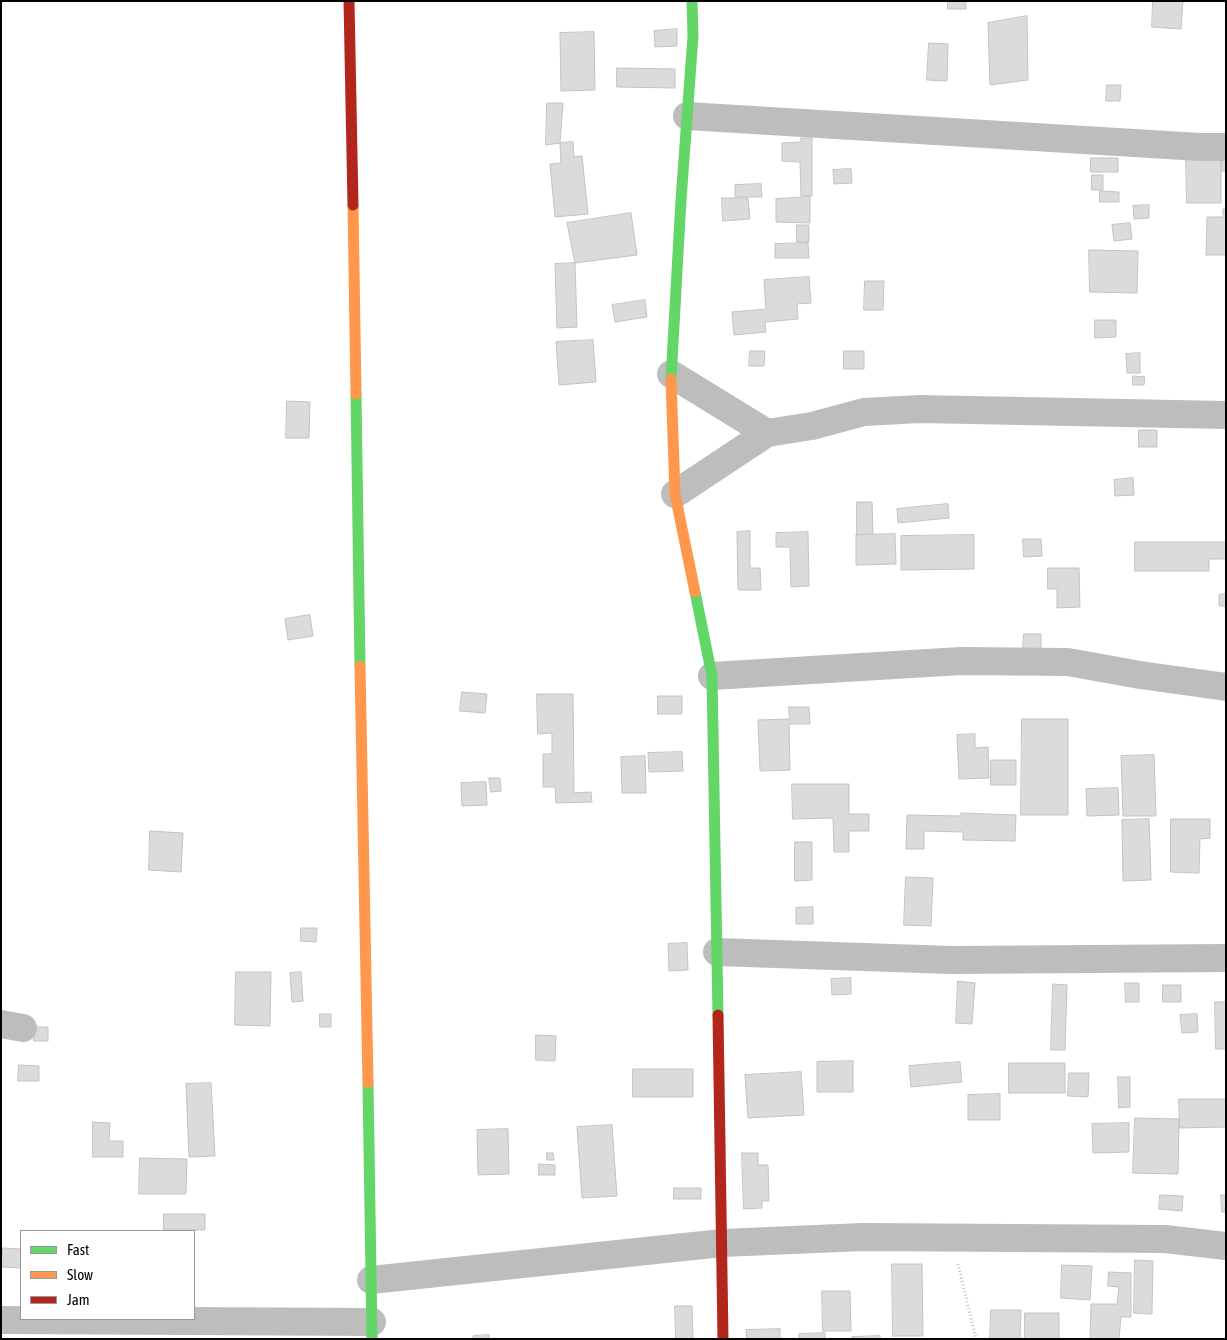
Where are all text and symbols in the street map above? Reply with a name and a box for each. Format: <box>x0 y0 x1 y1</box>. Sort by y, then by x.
legend <box>20 1230 195 1320</box>
text: Fast <box>67 1241 89 1258</box>
text: Slow <box>67 1266 93 1283</box>
text: Jam <box>67 1291 90 1308</box>

